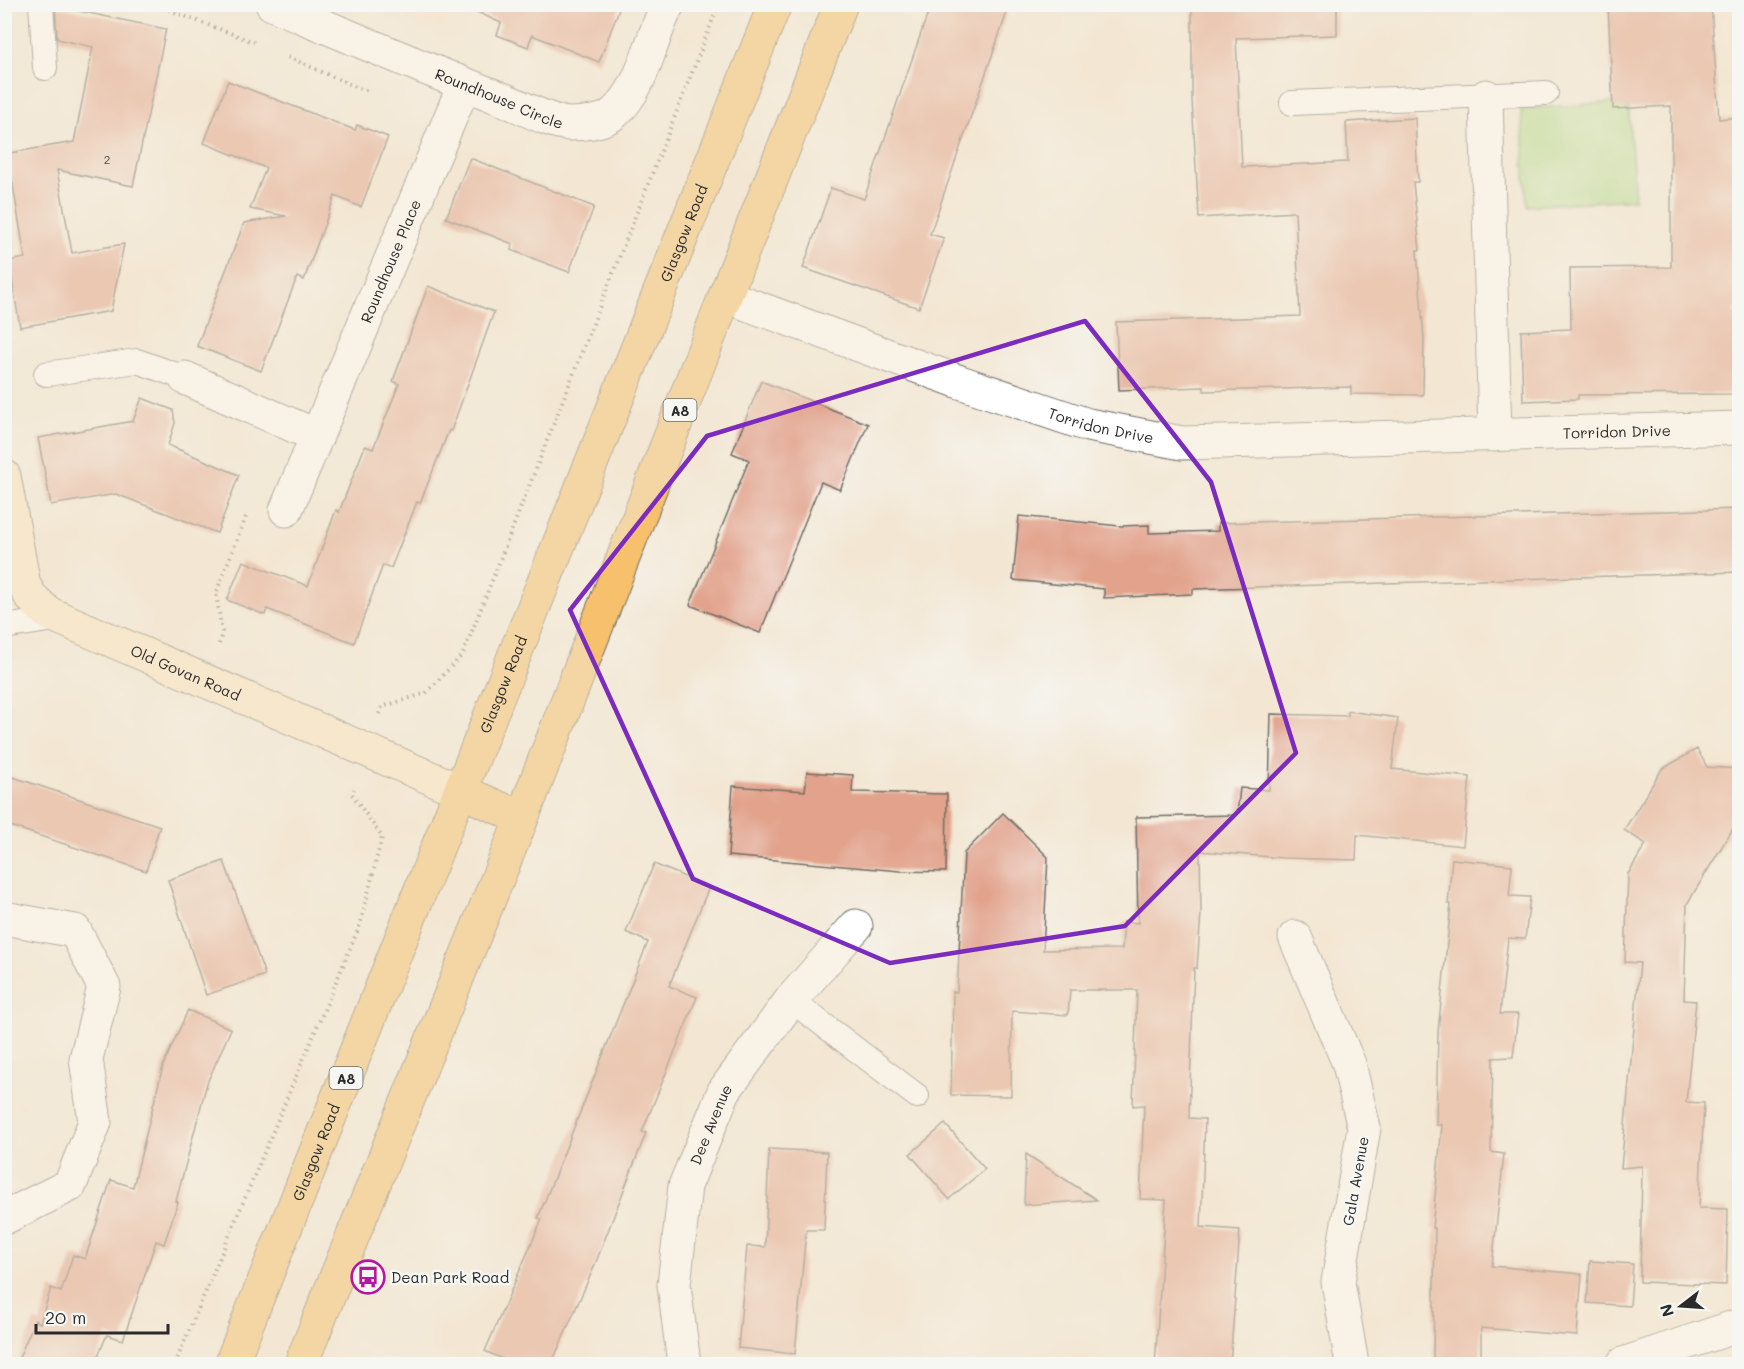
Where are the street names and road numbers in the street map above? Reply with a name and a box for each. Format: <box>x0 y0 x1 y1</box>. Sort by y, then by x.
street label: Roundhouse Circle <box>432 63 565 133</box>
street label: Glasgow Road <box>655 182 712 285</box>
street label: Roundhouse Place <box>356 196 425 326</box>
road number: A8 <box>664 399 696 421</box>
street label: Torridon Drive <box>1046 402 1155 447</box>
street label: Torridon Drive <box>1563 420 1671 443</box>
street label: Glasgow Road <box>474 633 531 736</box>
street label: Old Govan Road <box>128 640 244 705</box>
road number: A8 <box>330 1067 362 1089</box>
street label: Dee Avenue <box>685 1080 736 1168</box>
street label: Glasgow Road <box>287 1101 344 1204</box>
street label: Gala Avenue <box>1337 1135 1373 1227</box>

